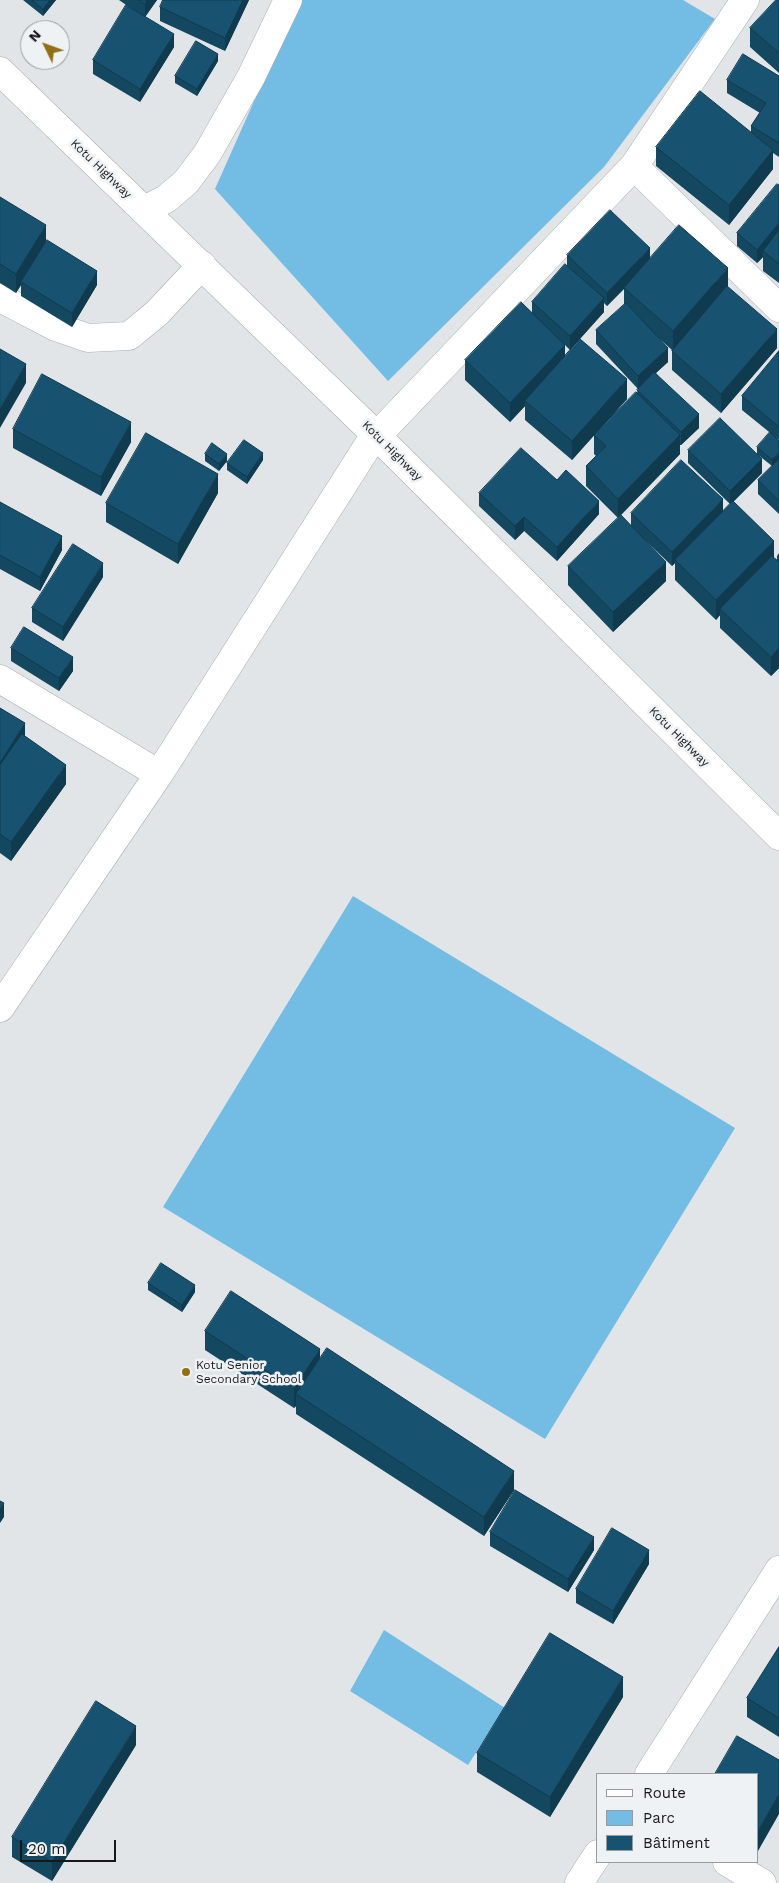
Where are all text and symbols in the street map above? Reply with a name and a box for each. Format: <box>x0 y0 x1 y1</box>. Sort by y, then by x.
north arrow <box>20 20 70 70</box>
text: N <box>25 26 44 45</box>
street label: Kotu Highway <box>67 136 135 202</box>
street label: Kotu Highway <box>359 418 425 484</box>
street label: Kotu Highway <box>646 704 712 770</box>
place label: Kotu Senior Secondary School <box>196 1358 301 1386</box>
marker: Kotu Senior Secondary School <box>180 1366 192 1378</box>
legend <box>596 1773 759 1863</box>
text: Route <box>643 1784 686 1802</box>
text: Parc <box>643 1809 675 1827</box>
scale bar <box>22 1830 119 1862</box>
text: Bâtiment <box>643 1834 710 1852</box>
text: 20 m <box>28 1840 66 1858</box>

